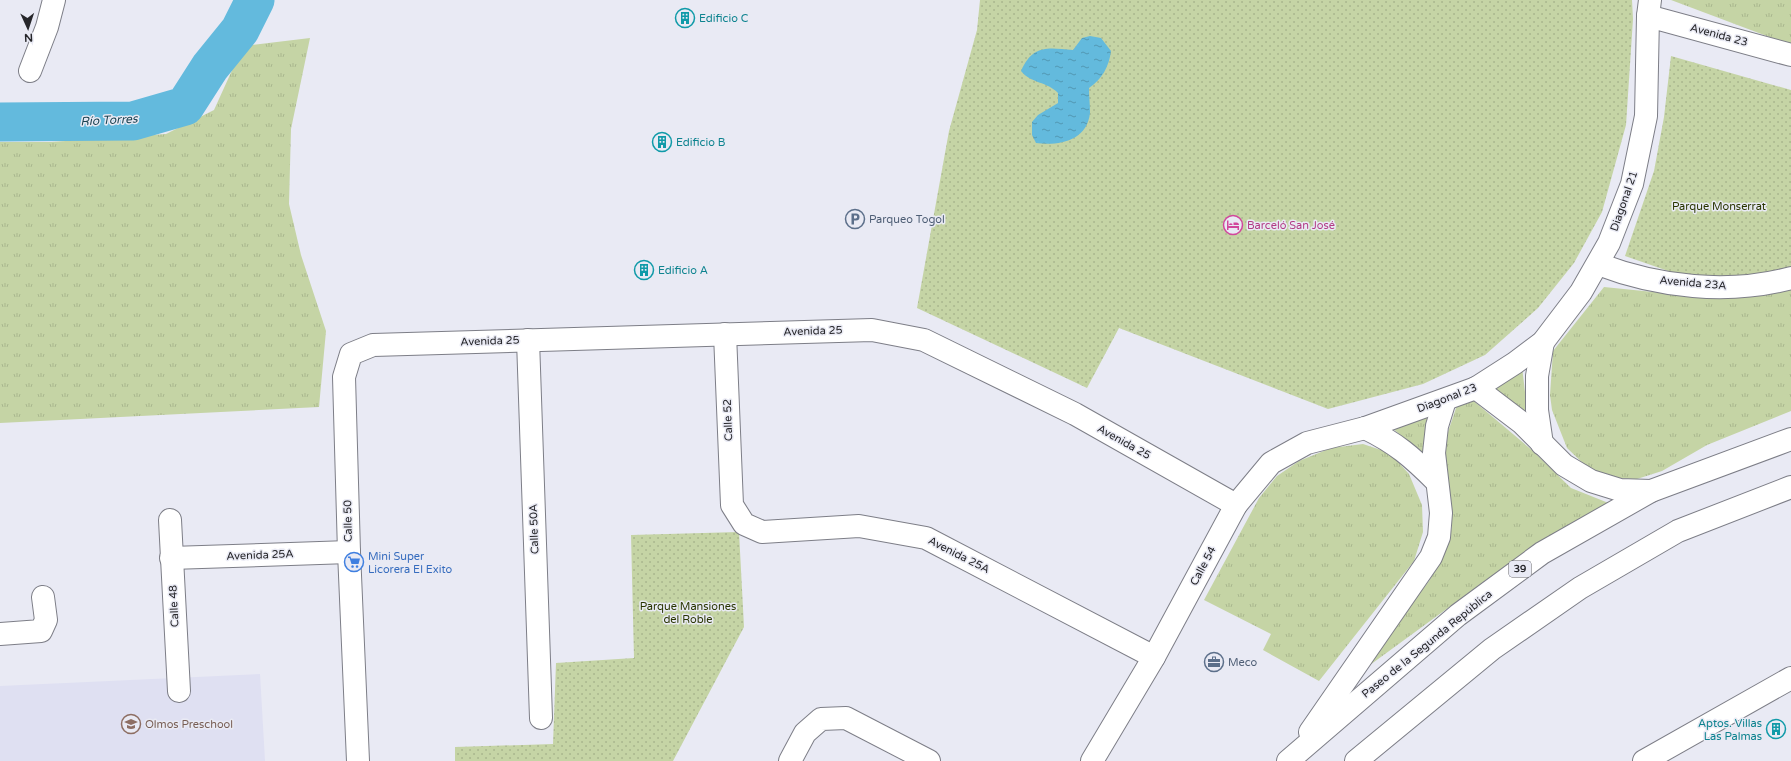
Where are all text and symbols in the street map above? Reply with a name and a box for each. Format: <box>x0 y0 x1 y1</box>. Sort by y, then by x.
building icon: Edificio C <box>674 7 696 29</box>
north arrow <box>8 8 48 48</box>
place label: Edificio C <box>699 12 749 25</box>
street label: Avenida 23 <box>1689 21 1749 49</box>
text: N <box>24 31 33 44</box>
water label: Río Torres <box>80 111 139 128</box>
building icon: Edificio B <box>651 131 673 153</box>
place label: Edificio B <box>676 136 726 149</box>
street label: Diagonal 21 <box>1608 169 1640 233</box>
park label: Parque Monserrat <box>1672 200 1766 213</box>
parking icon: Parqueo Togol <box>844 208 866 230</box>
place label: Parqueo Togol <box>869 213 945 226</box>
hotel icon: Barceló San José <box>1222 214 1244 236</box>
place label: Barceló San José <box>1247 219 1335 232</box>
building icon: Edificio A <box>633 259 655 281</box>
place label: Edificio A <box>658 264 708 277</box>
street label: Avenida 23A <box>1659 274 1727 292</box>
street label: Avenida 25 <box>783 323 843 339</box>
street label: Avenida 25 <box>460 333 520 349</box>
street label: Diagonal 23 <box>1415 381 1479 415</box>
street label: Calle 52 <box>721 399 735 441</box>
street label: Avenida 25 <box>1095 422 1153 462</box>
street label: Calle 50 <box>341 500 355 542</box>
street label: Calle 50A <box>527 504 541 554</box>
street label: Avenida 25A <box>926 534 992 576</box>
street label: Calle 54 <box>1187 544 1219 588</box>
street label: Avenida 25A <box>226 547 294 563</box>
place label: Mini Super Licorera El Exito <box>368 550 453 576</box>
supermarket icon: Mini Super Licorera El Exito <box>343 551 365 573</box>
road number: 39 <box>1509 561 1531 577</box>
street label: Calle 48 <box>166 584 182 627</box>
street label: Paseo de la Segunda República <box>1359 587 1495 701</box>
park label: Parque Mansiones del Roble <box>640 600 736 626</box>
office icon: Meco <box>1203 651 1225 673</box>
place label: Meco <box>1228 656 1258 669</box>
school or university icon: Olmos Preschool <box>120 713 142 735</box>
place label: Aptos. Villas Las Palmas <box>1698 717 1762 743</box>
place label: Olmos Preschool <box>145 718 233 731</box>
building icon: Aptos. Villas Las Palmas <box>1765 718 1787 740</box>

